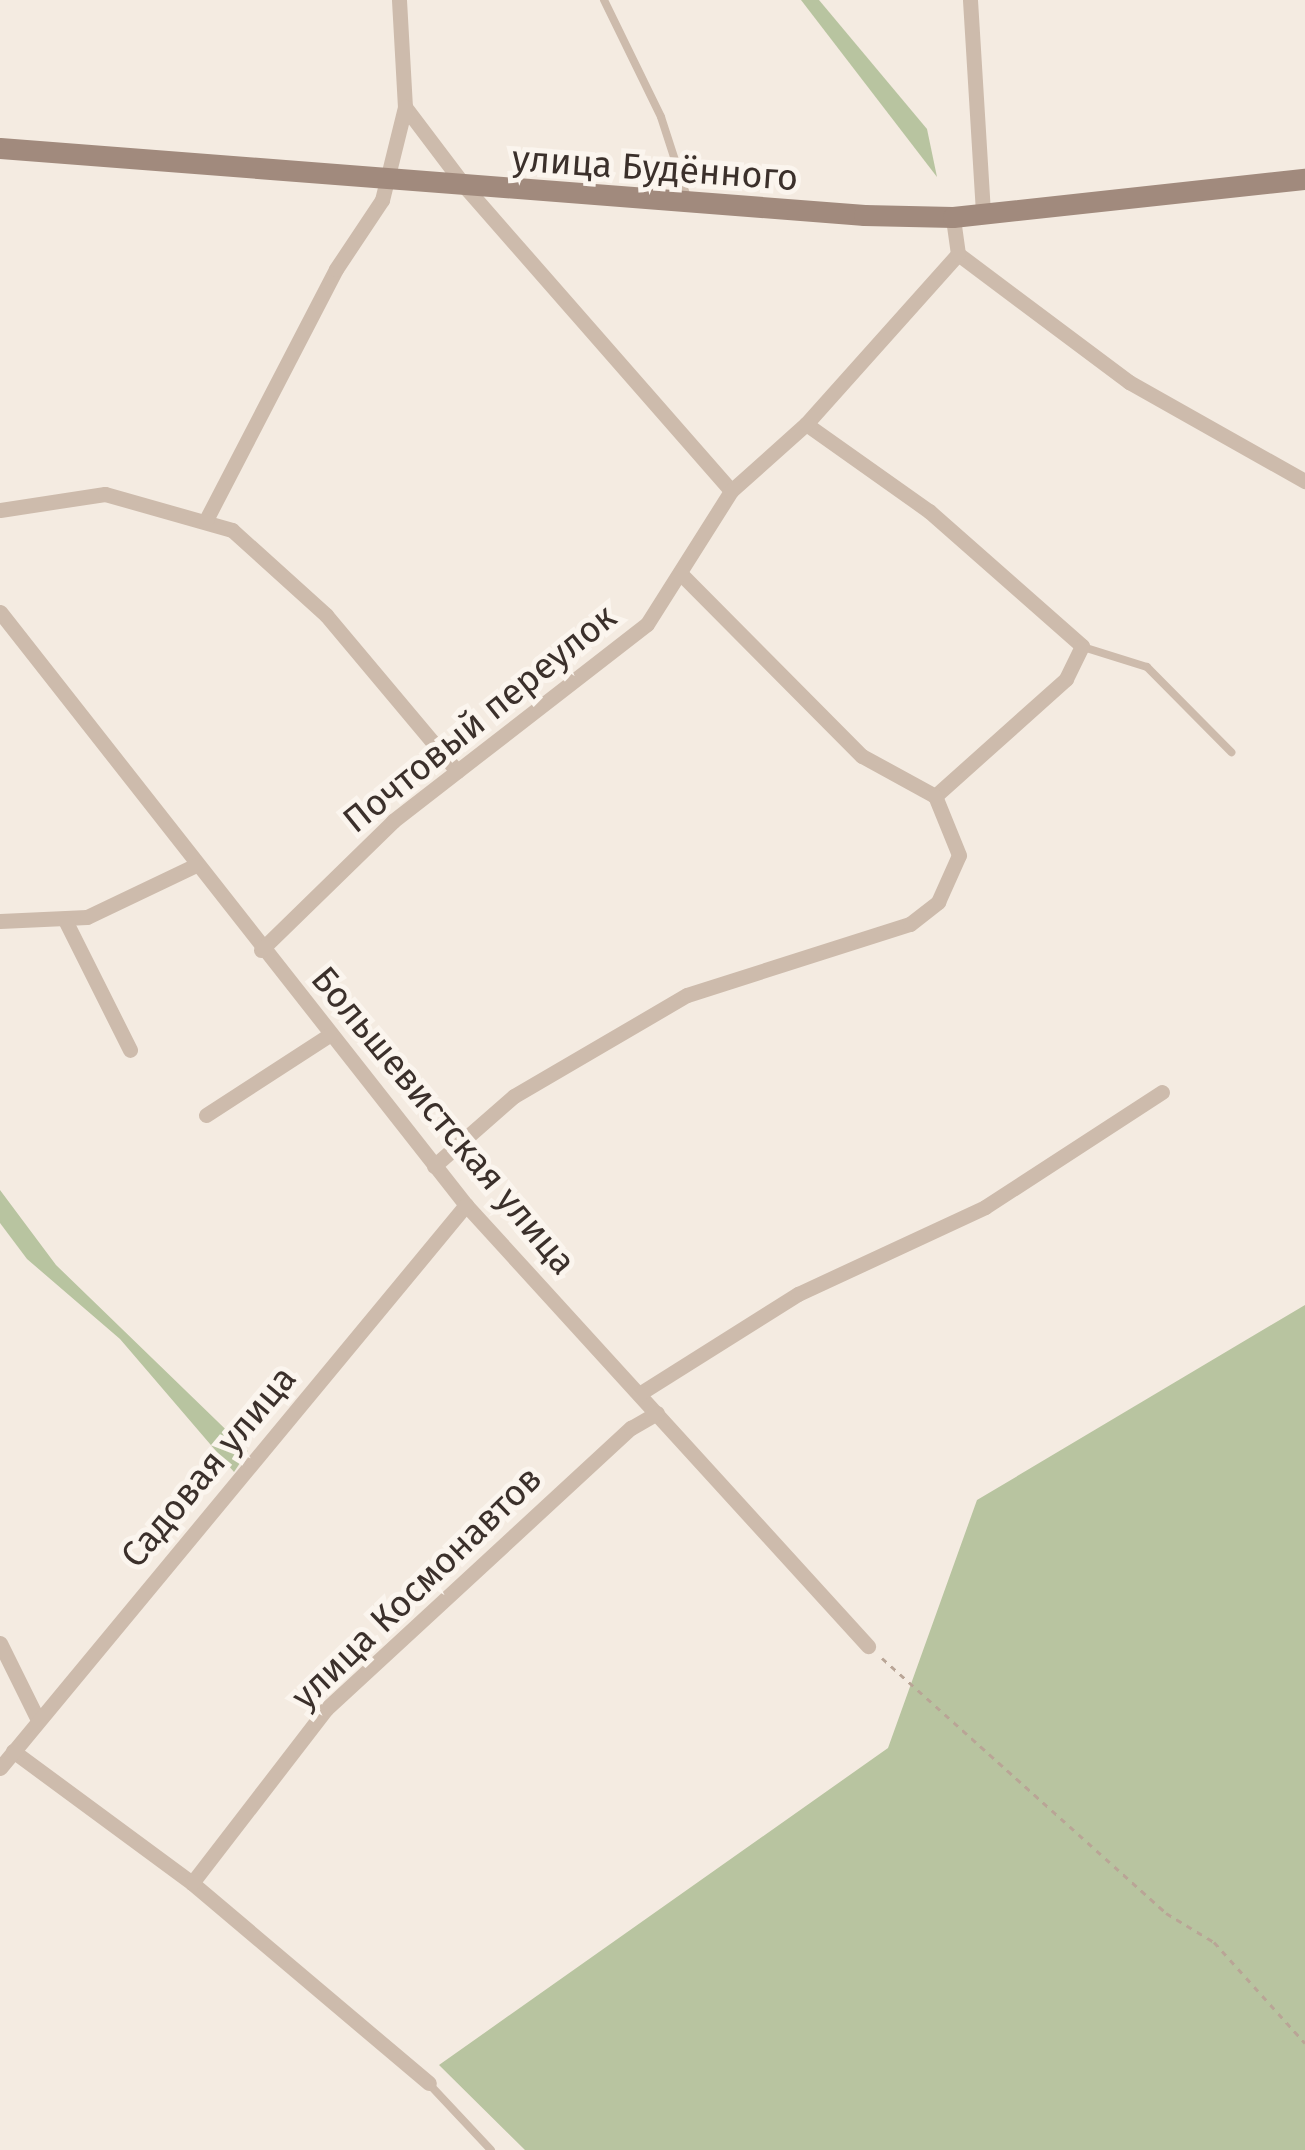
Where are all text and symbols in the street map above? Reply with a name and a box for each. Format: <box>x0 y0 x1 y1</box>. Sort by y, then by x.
street label: улица Будённого <box>510 137 800 201</box>
street label: Почтовый переулок <box>335 596 625 842</box>
street label: Большевистская улица <box>302 958 584 1284</box>
street label: Садовая улица <box>112 1358 306 1576</box>
street label: улица Космонавтов <box>283 1457 551 1719</box>

